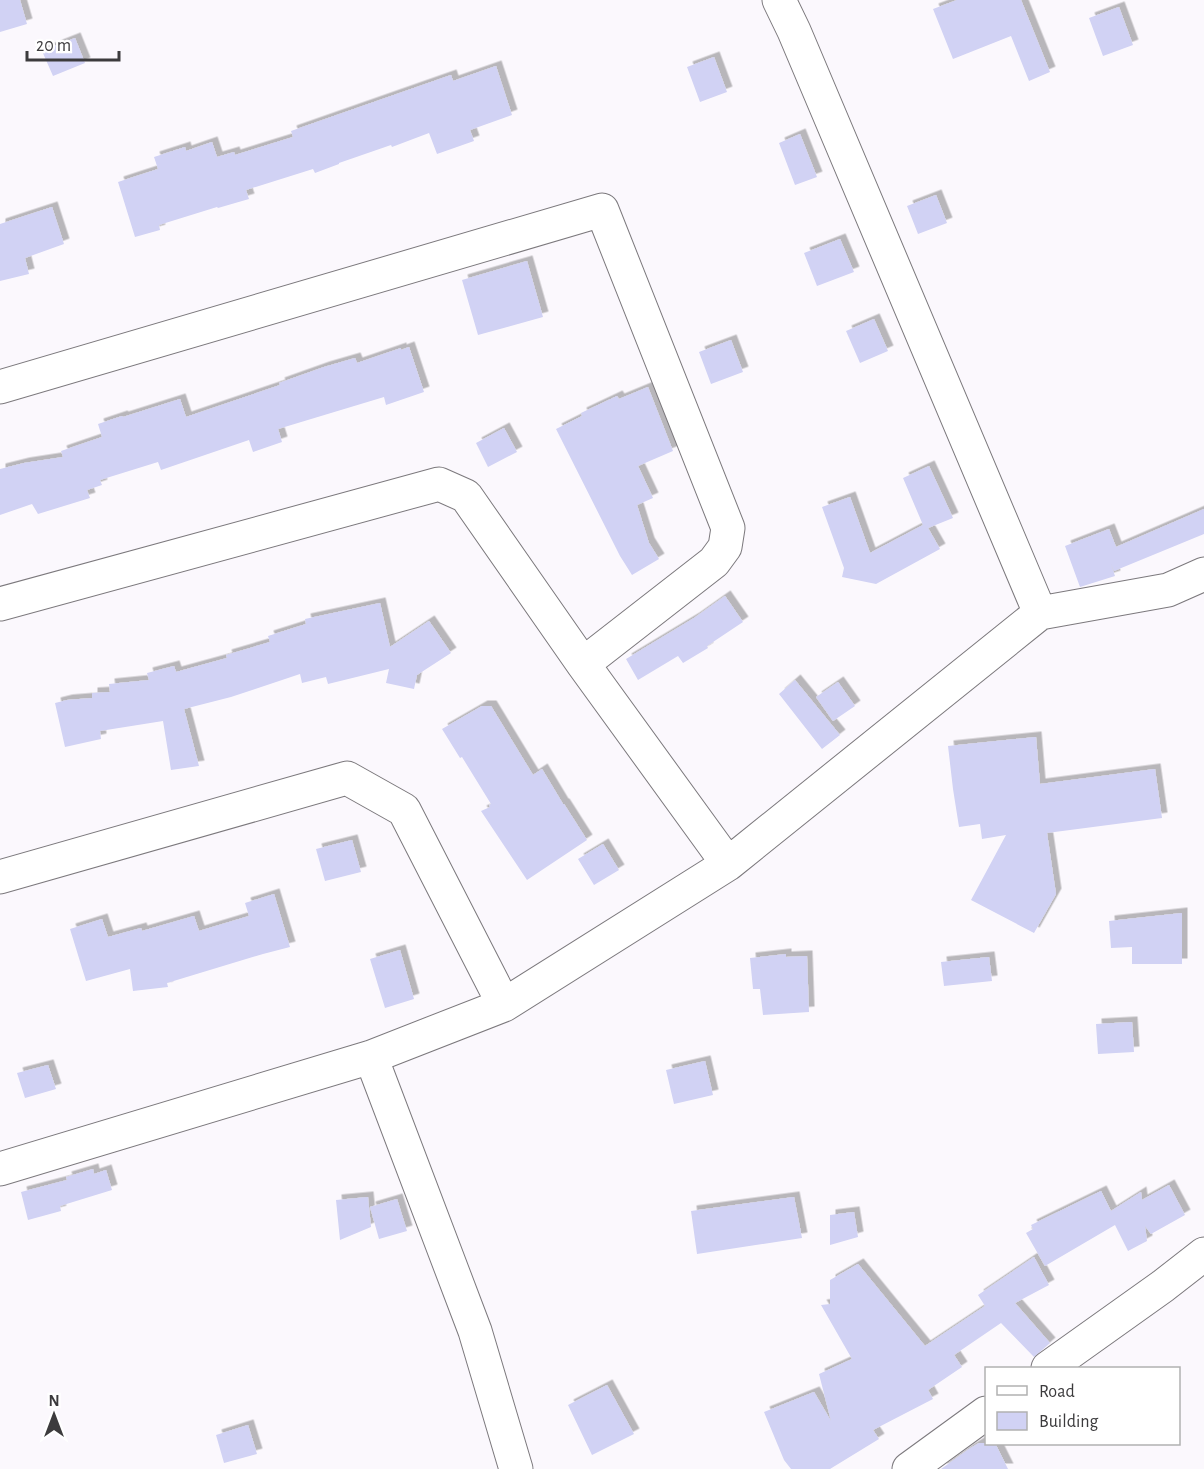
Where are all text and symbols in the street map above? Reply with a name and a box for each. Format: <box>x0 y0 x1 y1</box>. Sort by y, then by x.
scale bar <box>27 24 118 62</box>
text: 20 m <box>36 37 71 55</box>
legend <box>985 1367 1180 1445</box>
text: Road <box>1039 1383 1075 1401</box>
north arrow <box>24 1385 84 1445</box>
text: N <box>48 1393 60 1409</box>
text: Building <box>1039 1413 1099 1431</box>

